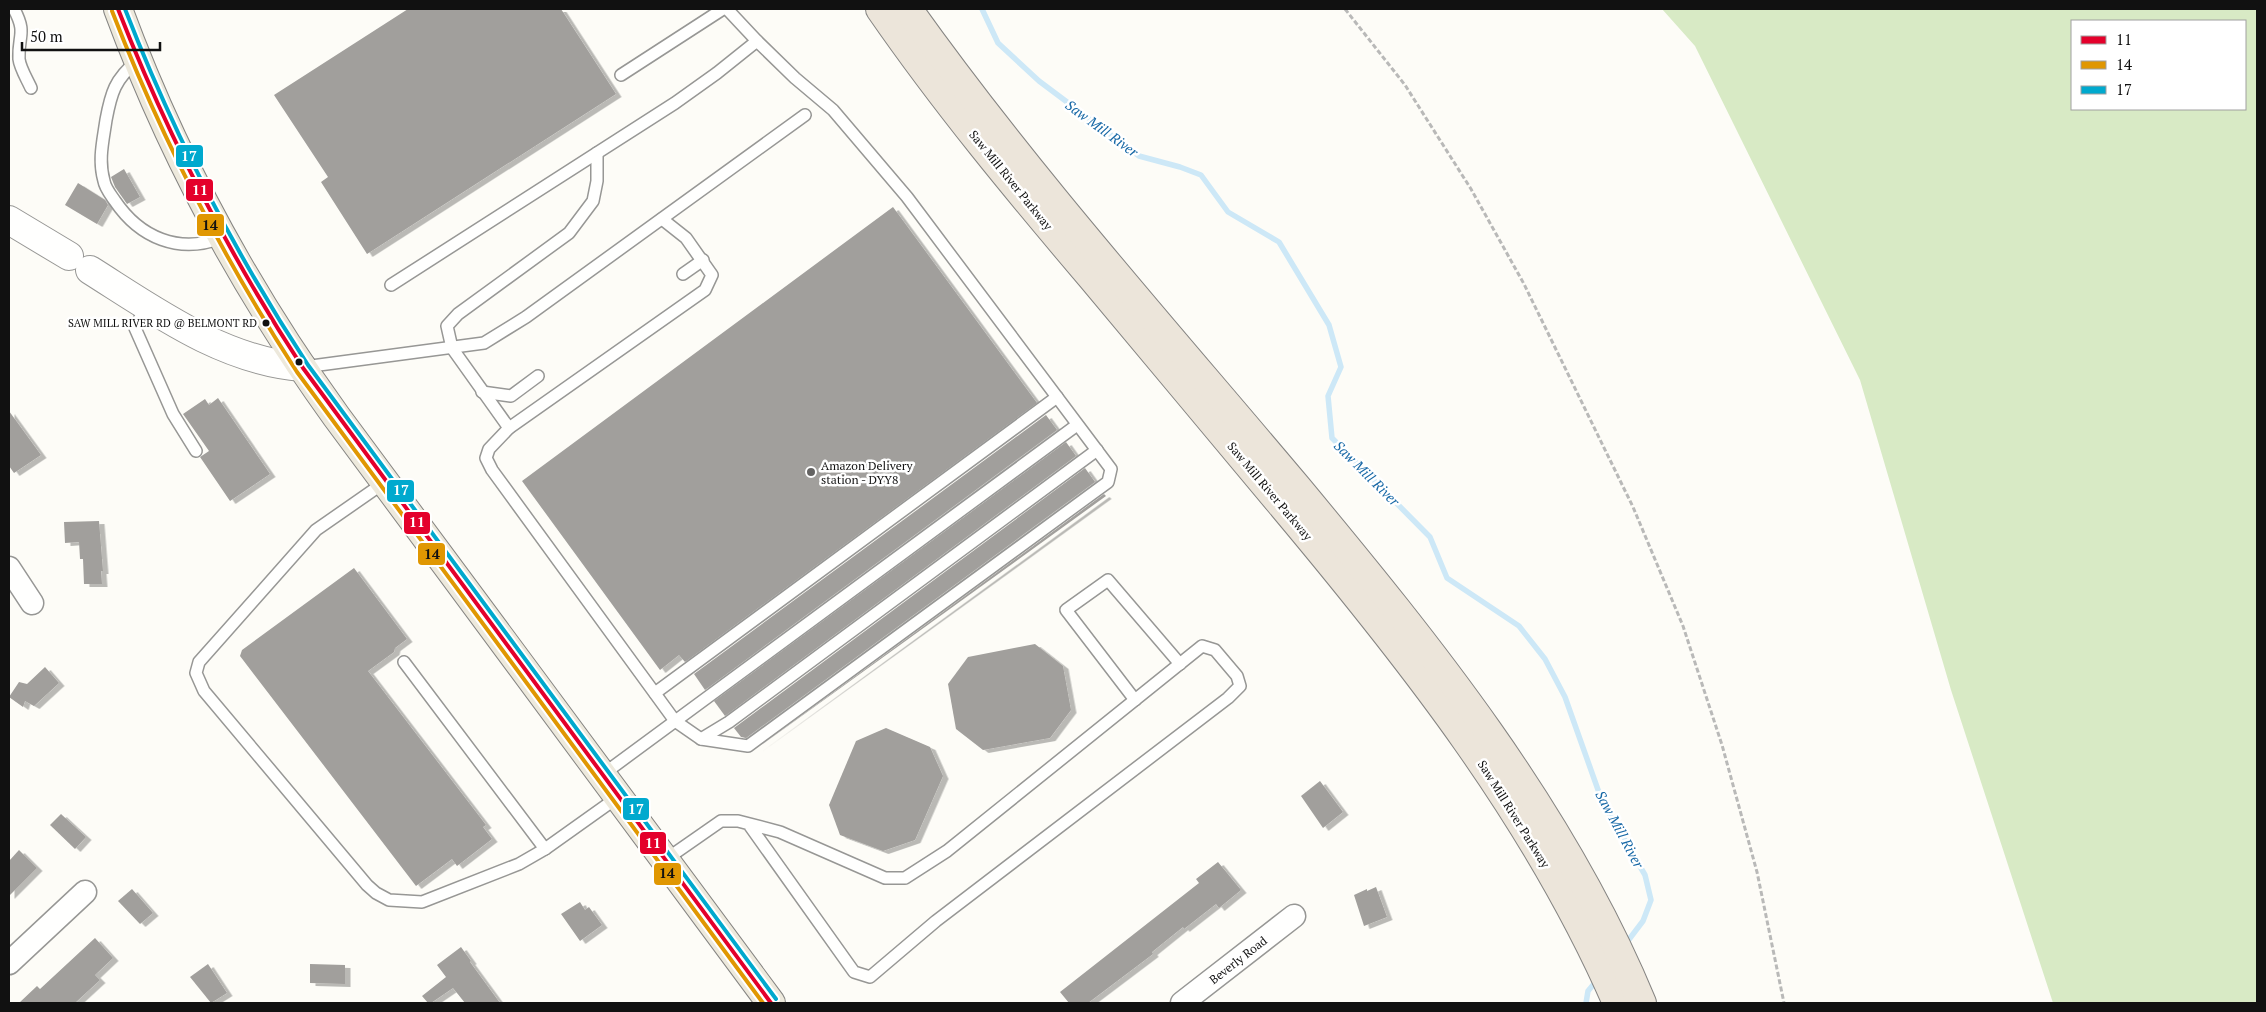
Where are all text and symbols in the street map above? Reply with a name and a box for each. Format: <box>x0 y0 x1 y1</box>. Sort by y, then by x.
scale bar <box>22 20 160 52</box>
legend <box>2071 20 2246 110</box>
text: 50 m <box>30 26 63 46</box>
text: 11 <box>2116 29 2132 49</box>
text: 14 <box>2116 54 2132 74</box>
text: 17 <box>2116 79 2132 99</box>
water label: Saw Mill River <box>1062 95 1143 161</box>
street label: Saw Mill River Parkway <box>966 127 1056 234</box>
line badge: 17 <box>175 144 204 168</box>
text: 17 <box>181 146 197 165</box>
line badge: 11 <box>185 178 214 202</box>
text: 11 <box>192 180 208 199</box>
line badge: 14 <box>196 213 225 237</box>
text: 14 <box>202 215 218 234</box>
place label: SAW MILL RIVER RD @ BELMONT RD <box>68 316 257 330</box>
marker: SAW MILL RIVER RD @ BELMONT RD <box>261 318 271 328</box>
unlabelled marker <box>294 357 304 367</box>
water label: Saw Mill River <box>1330 436 1404 510</box>
street label: Saw Mill River Parkway <box>1224 439 1316 544</box>
place label: Amazon Delivery station - DYY8 <box>821 458 913 487</box>
marker: Amazon Delivery station - DYY8 <box>805 466 817 478</box>
line badge: 17 <box>386 479 415 503</box>
text: 17 <box>393 480 409 499</box>
line badge: 11 <box>403 511 431 535</box>
text: 11 <box>409 512 425 531</box>
line badge: 14 <box>417 542 446 566</box>
text: 14 <box>424 544 440 563</box>
street label: Saw Mill River Parkway <box>1475 758 1554 871</box>
water label: Saw Mill River <box>1592 787 1649 872</box>
line badge: 17 <box>622 797 650 821</box>
text: 17 <box>628 799 644 818</box>
line badge: 11 <box>639 831 667 855</box>
text: 11 <box>645 833 661 852</box>
line badge: 14 <box>653 862 682 886</box>
text: 14 <box>659 863 675 882</box>
street label: Beverly Road <box>1206 933 1270 987</box>

